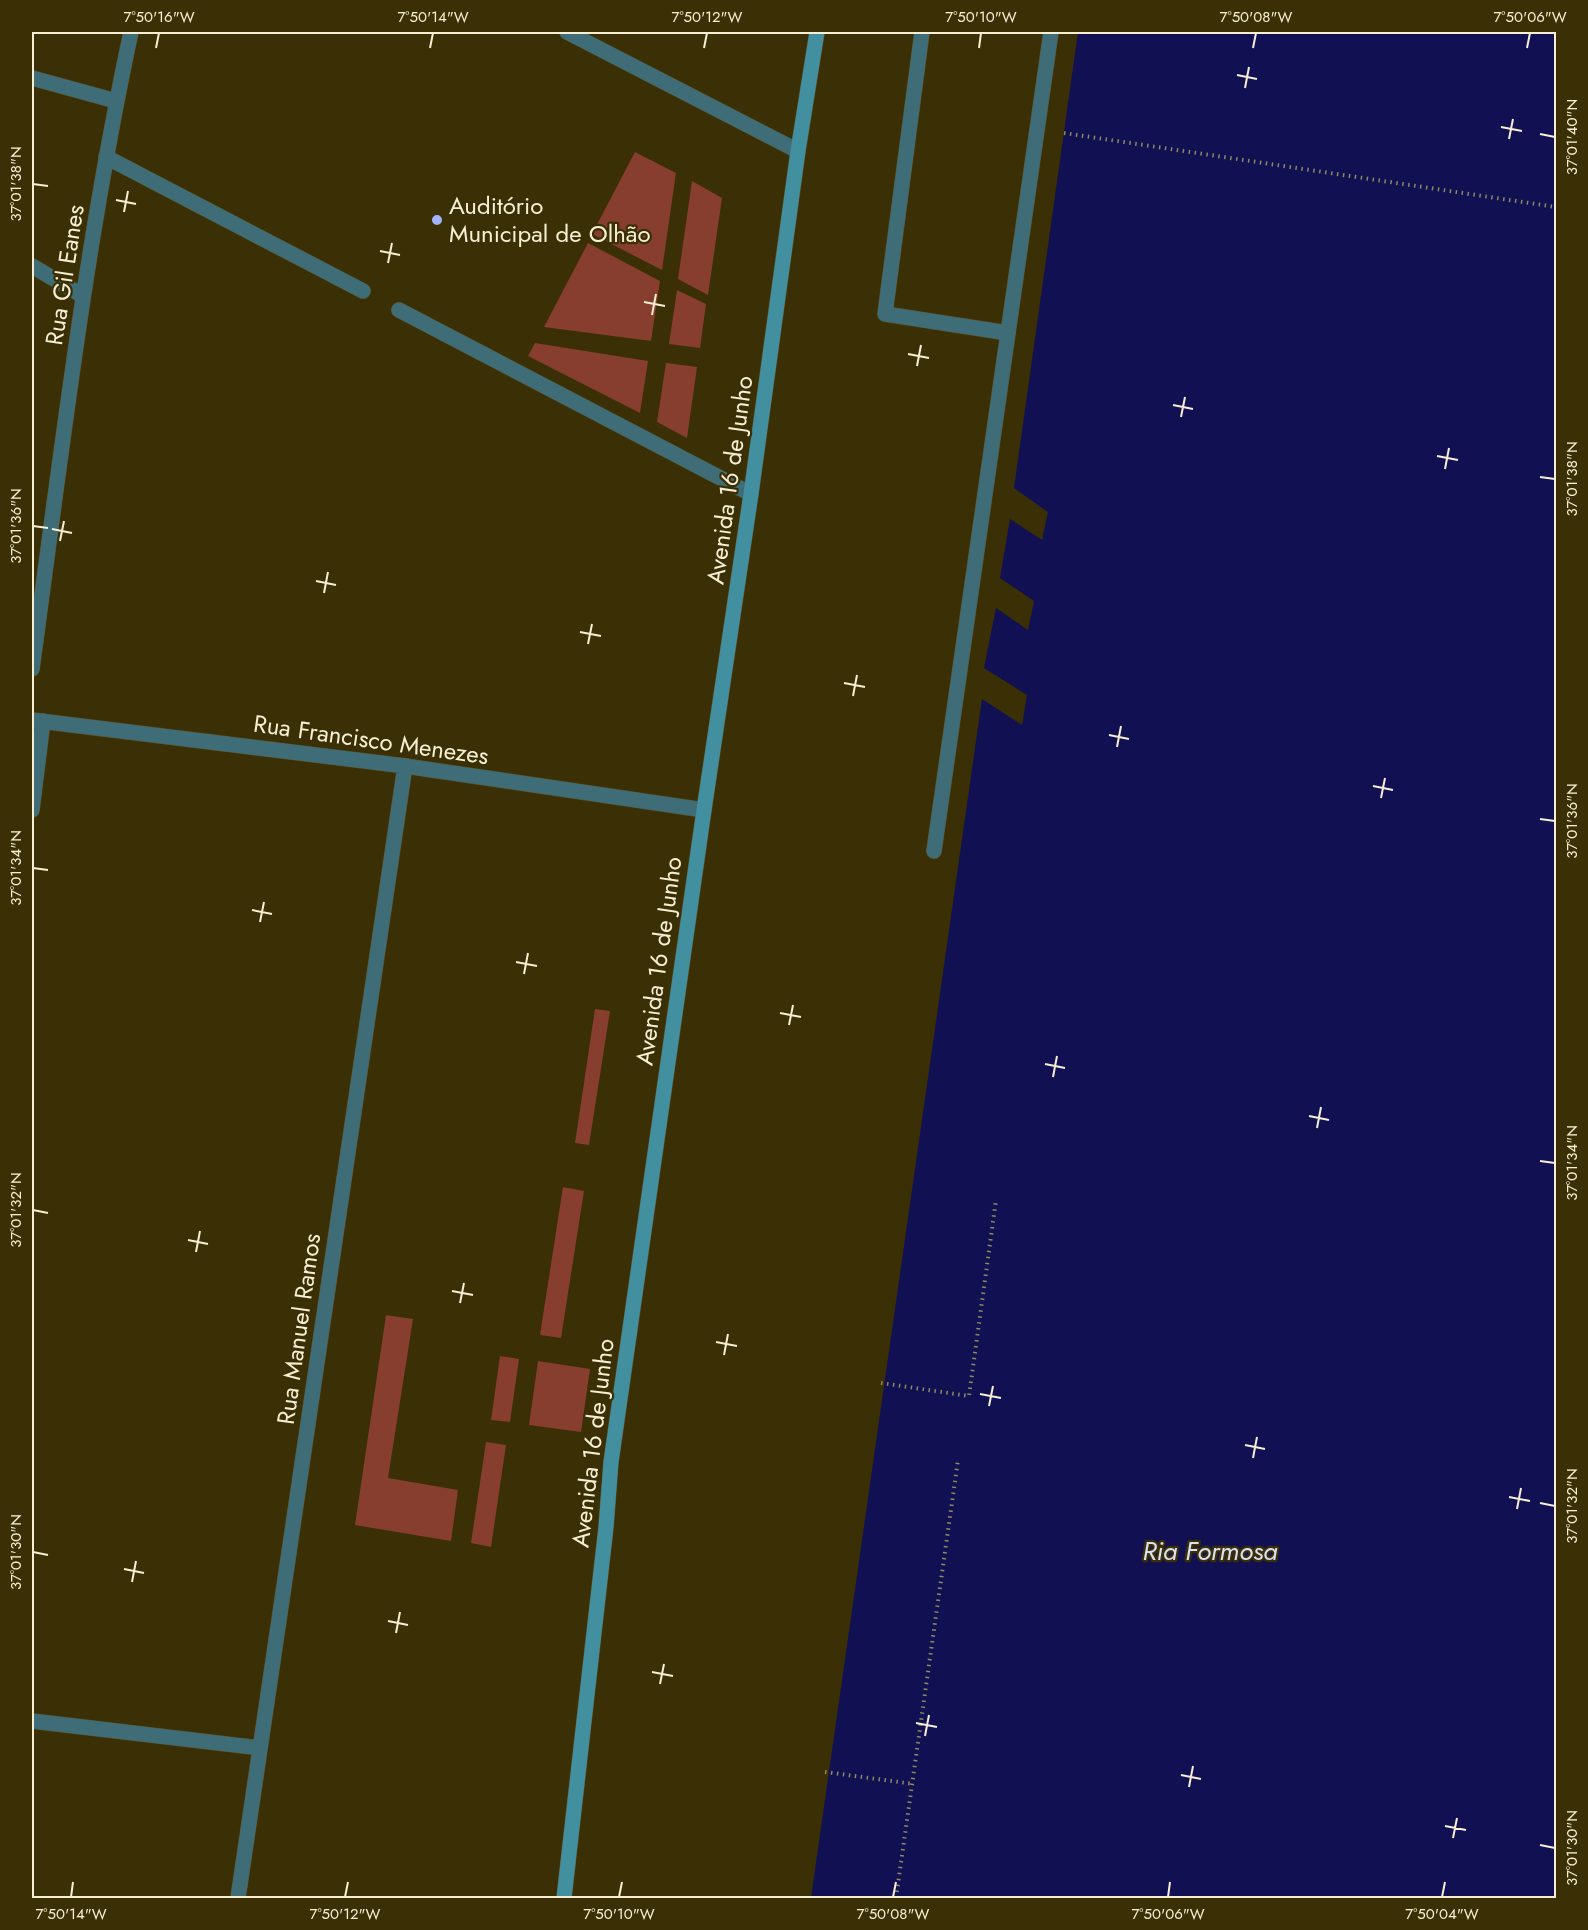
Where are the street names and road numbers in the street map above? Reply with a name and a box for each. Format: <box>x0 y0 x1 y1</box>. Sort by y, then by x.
street label: Rua Gil Eanes <box>36 202 93 348</box>
street label: Avenida 16 de Junho <box>698 373 761 586</box>
street label: Rua Francisco Menezes <box>251 706 491 773</box>
street label: Avenida 16 de Junho <box>627 854 690 1067</box>
street label: Rua Manuel Ramos <box>268 1231 329 1427</box>
street label: Avenida 16 de Junho <box>562 1336 623 1549</box>

